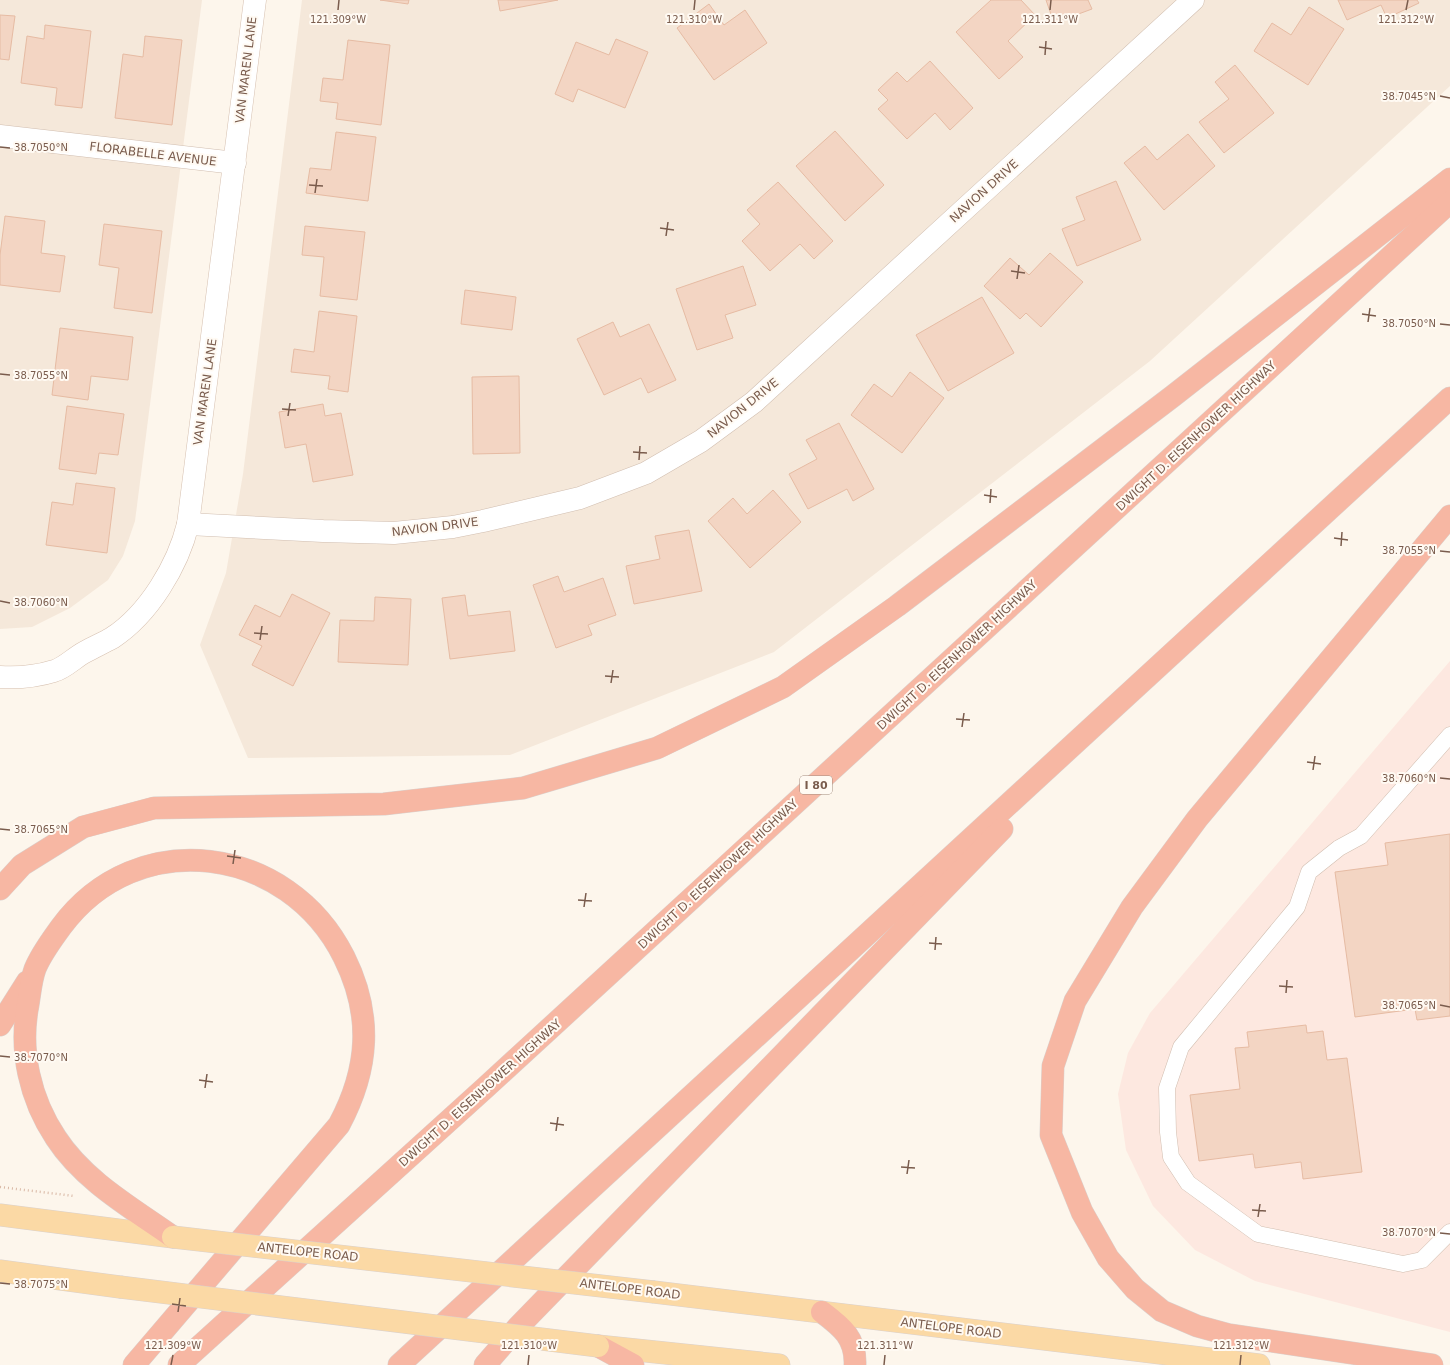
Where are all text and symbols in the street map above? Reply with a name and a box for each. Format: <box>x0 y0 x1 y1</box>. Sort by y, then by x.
text: 121.309°W <box>310 14 366 25</box>
text: 121.310°W <box>666 14 722 25</box>
text: 121.311°W <box>1022 14 1078 25</box>
text: 121.312°W <box>1378 14 1434 25</box>
street label: VAN MAREN LANE <box>233 16 259 124</box>
text: 38.7045°N <box>1382 91 1436 102</box>
street label: FLORABELLE AVENUE <box>89 139 217 169</box>
text: 38.7050°N <box>14 142 68 153</box>
street label: NAVION DRIVE <box>947 157 1021 225</box>
text: 38.7050°N <box>1382 318 1436 329</box>
street label: VAN MAREN LANE <box>191 338 219 446</box>
street label: DWIGHT D. EISENHOWER HIGHWAY <box>1113 358 1279 514</box>
text: 38.7055°N <box>14 370 68 381</box>
street label: NAVION DRIVE <box>705 375 781 441</box>
street label: NAVION DRIVE <box>391 515 479 539</box>
text: 38.7055°N <box>1382 545 1436 556</box>
street label: DWIGHT D. EISENHOWER HIGHWAY <box>874 577 1040 733</box>
text: 38.7060°N <box>14 597 68 608</box>
text: 38.7060°N <box>1382 773 1436 784</box>
road number: I 80 <box>800 776 832 794</box>
street label: DWIGHT D. EISENHOWER HIGHWAY <box>635 796 801 952</box>
text: 38.7065°N <box>14 824 68 835</box>
text: 38.7065°N <box>1382 1000 1436 1011</box>
street label: DWIGHT D. EISENHOWER HIGHWAY <box>396 1016 564 1169</box>
text: 38.7070°N <box>14 1052 68 1063</box>
text: 38.7070°N <box>1382 1227 1436 1238</box>
street label: ANTELOPE ROAD <box>257 1240 359 1264</box>
street label: ANTELOPE ROAD <box>579 1276 681 1302</box>
text: 38.7075°N <box>14 1279 68 1290</box>
street label: ANTELOPE ROAD <box>900 1315 1002 1341</box>
text: 121.309°W <box>145 1340 201 1351</box>
text: 121.310°W <box>501 1340 557 1351</box>
text: 121.311°W <box>857 1340 913 1351</box>
text: 121.312°W <box>1213 1340 1269 1351</box>

